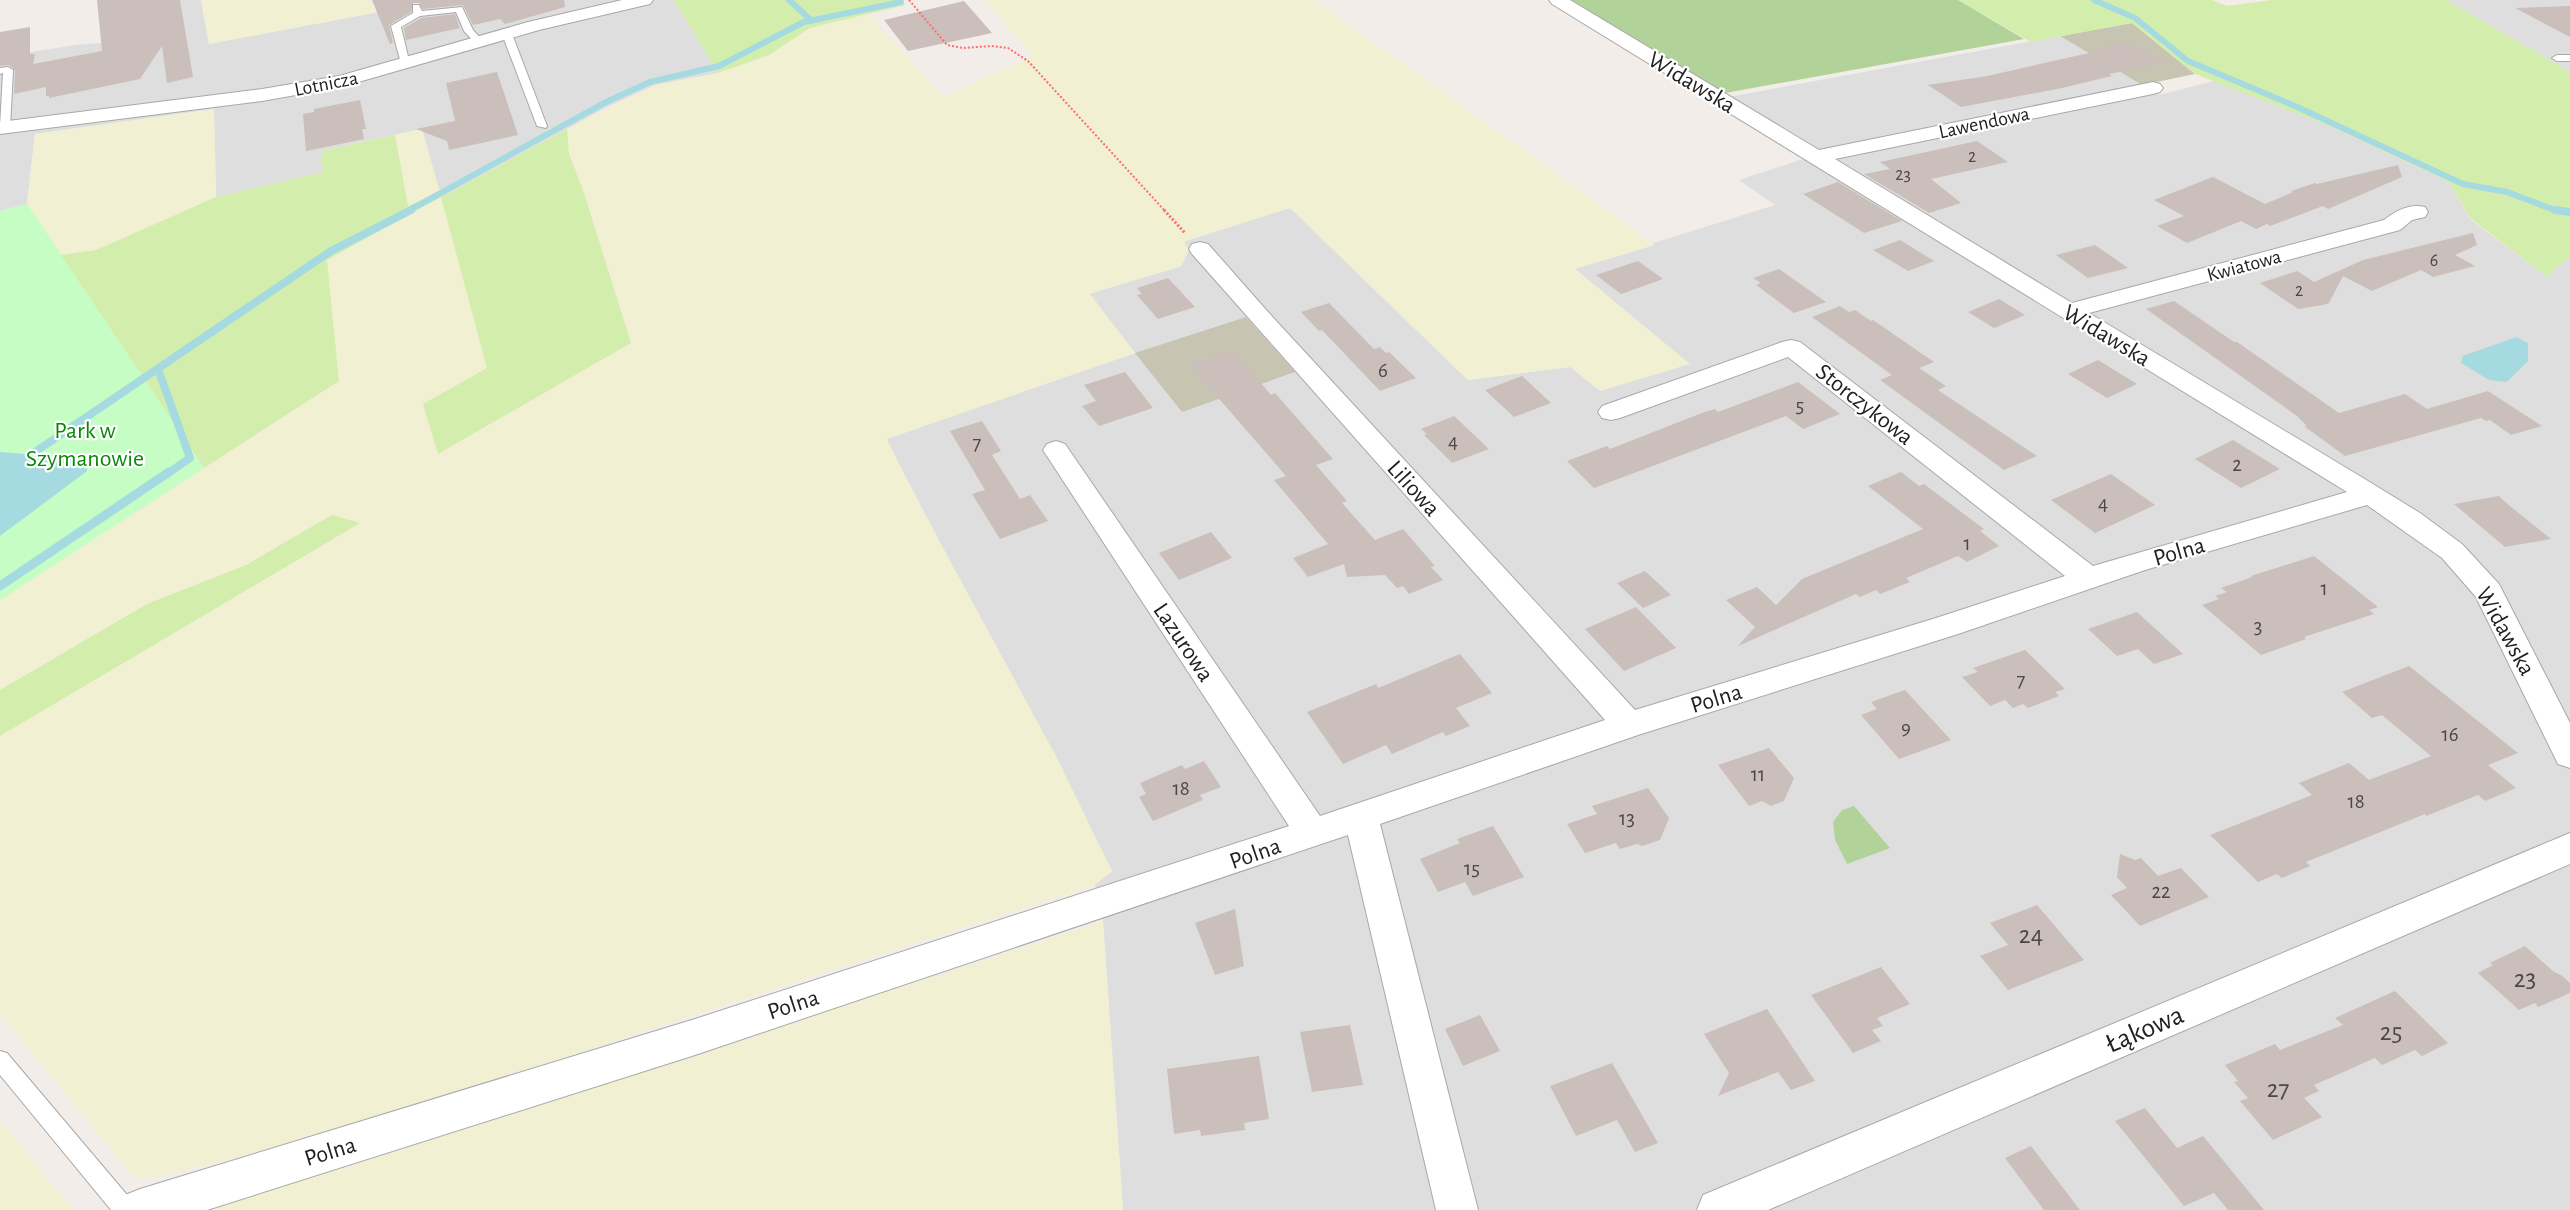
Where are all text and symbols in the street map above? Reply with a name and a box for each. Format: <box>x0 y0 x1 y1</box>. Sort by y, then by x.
street label: Widawska <box>1644 48 1739 118</box>
street label: Lotnicza <box>293 68 360 100</box>
street label: Lawendowa <box>1937 104 2031 142</box>
house number: 2 <box>1968 148 1976 166</box>
house number: 23 <box>1895 166 1911 184</box>
street label: Kwiatowa <box>2205 246 2284 285</box>
house number: 6 <box>2430 252 2438 270</box>
house number: 2 <box>2295 282 2303 300</box>
street label: Widawska <box>2059 301 2154 371</box>
house number: 6 <box>1378 360 1388 381</box>
street label: Storczykowa <box>1811 360 1918 450</box>
house number: 5 <box>1796 395 1804 416</box>
park label: Park w Szymanowie <box>26 419 144 471</box>
house number: 4 <box>1448 431 1458 452</box>
house number: 7 <box>973 433 982 454</box>
house number: 2 <box>2232 454 2242 475</box>
street label: Liliowa <box>1382 456 1444 521</box>
house number: 4 <box>2098 493 2108 514</box>
house number: 1 <box>1963 533 1971 554</box>
street label: Polna <box>2151 533 2208 571</box>
house number: 1 <box>2320 578 2328 599</box>
street label: Widawska <box>2471 583 2539 680</box>
street label: Lazurowa <box>1148 599 1218 686</box>
house number: 3 <box>2254 616 2262 637</box>
house number: 7 <box>2017 670 2026 691</box>
street label: Polna <box>1688 680 1745 718</box>
house number: 9 <box>1901 717 1911 738</box>
house number: 16 <box>2441 724 2459 745</box>
house number: 11 <box>1751 764 1765 785</box>
house number: 18 <box>1172 778 1190 799</box>
house number: 18 <box>2347 791 2365 812</box>
house number: 13 <box>1619 808 1635 829</box>
street label: Polna <box>1227 834 1284 874</box>
house number: 15 <box>1464 858 1480 879</box>
house number: 22 <box>2151 881 2171 902</box>
house number: 24 <box>2019 922 2043 948</box>
house number: 23 <box>2514 966 2536 992</box>
street label: Polna <box>765 985 822 1024</box>
street label: Łąkowa <box>2102 1001 2188 1059</box>
house number: 25 <box>2380 1019 2402 1045</box>
house number: 27 <box>2267 1076 2289 1102</box>
street label: Polna <box>302 1133 359 1171</box>

